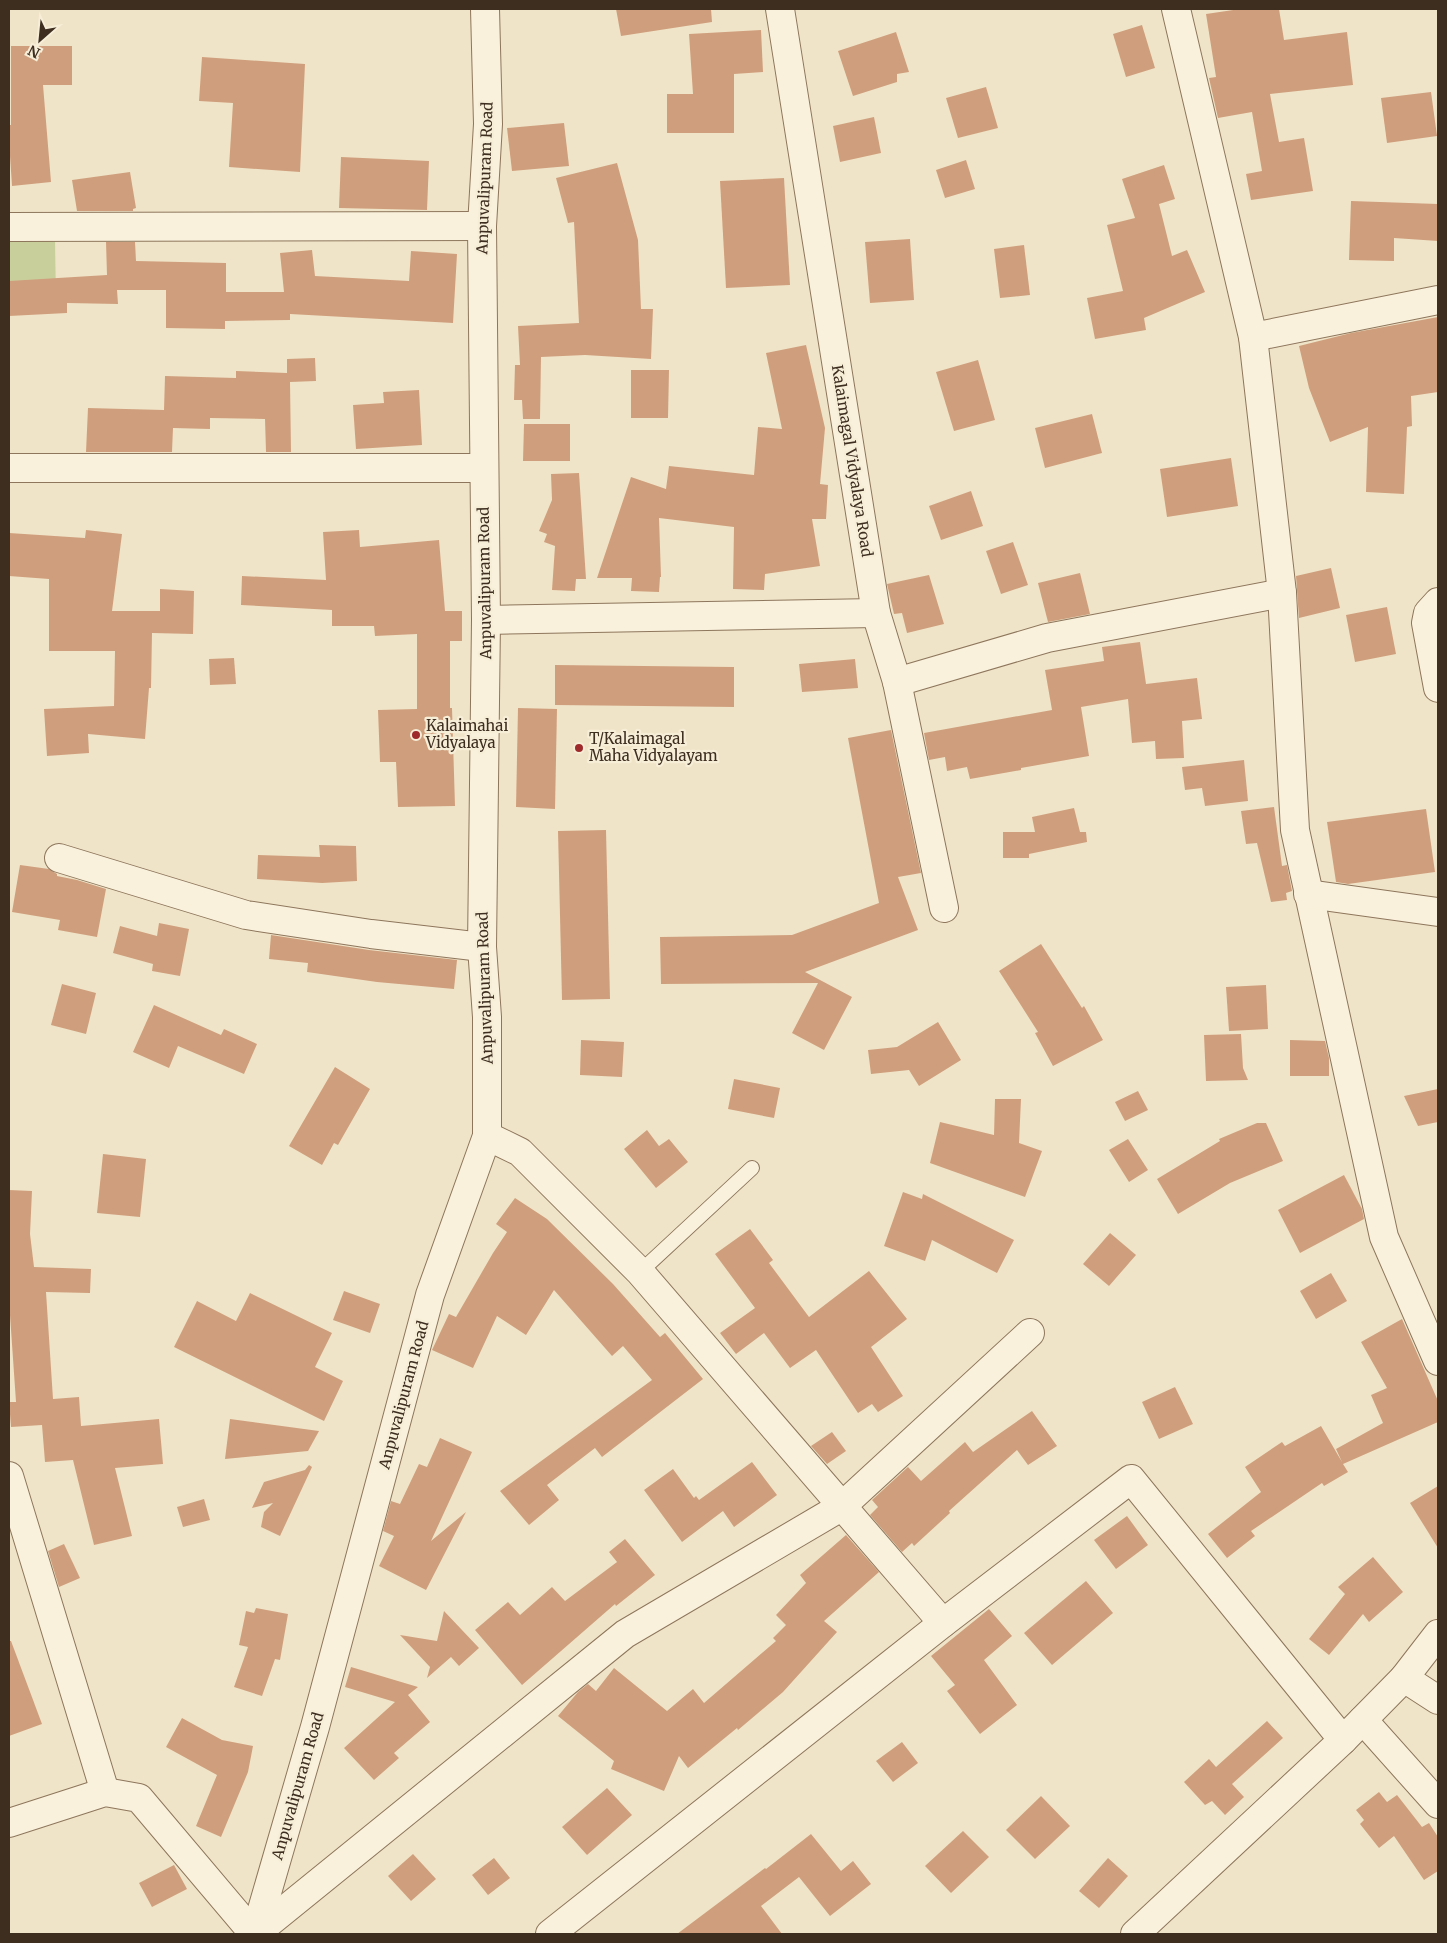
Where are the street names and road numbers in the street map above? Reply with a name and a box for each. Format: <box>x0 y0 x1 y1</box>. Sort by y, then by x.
street label: Anpuvalipuram Road <box>472 101 497 256</box>
street label: Kalaimagal Vidyalaya Road <box>828 364 877 558</box>
street label: Anpuvalipuram Road <box>474 507 495 660</box>
street label: Anpuvalipuram Road <box>472 911 497 1066</box>
street label: Anpuvalipuram Road <box>374 1319 432 1472</box>
street label: Anpuvalipuram Road <box>267 1710 328 1863</box>

